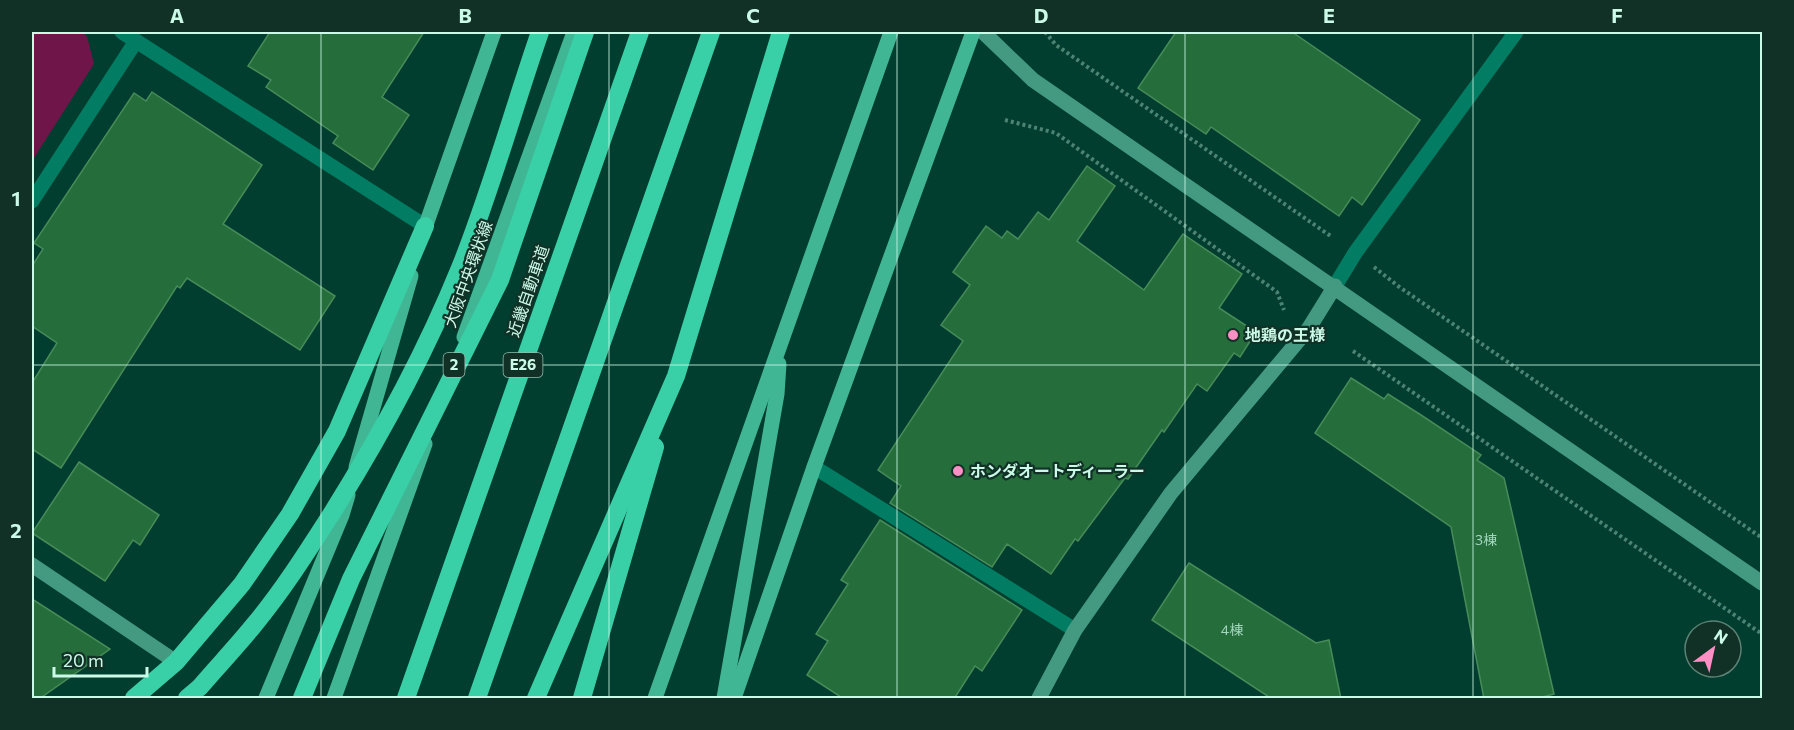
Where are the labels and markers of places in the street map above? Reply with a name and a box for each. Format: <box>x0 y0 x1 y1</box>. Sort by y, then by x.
place label: 地鶏の王様 <box>1245 325 1325 344</box>
marker: 地鶏の王様 <box>1226 328 1240 342</box>
place label: ホンダオートディーラー <box>970 461 1145 480</box>
marker: ホンダオートディーラー <box>951 464 965 478</box>

